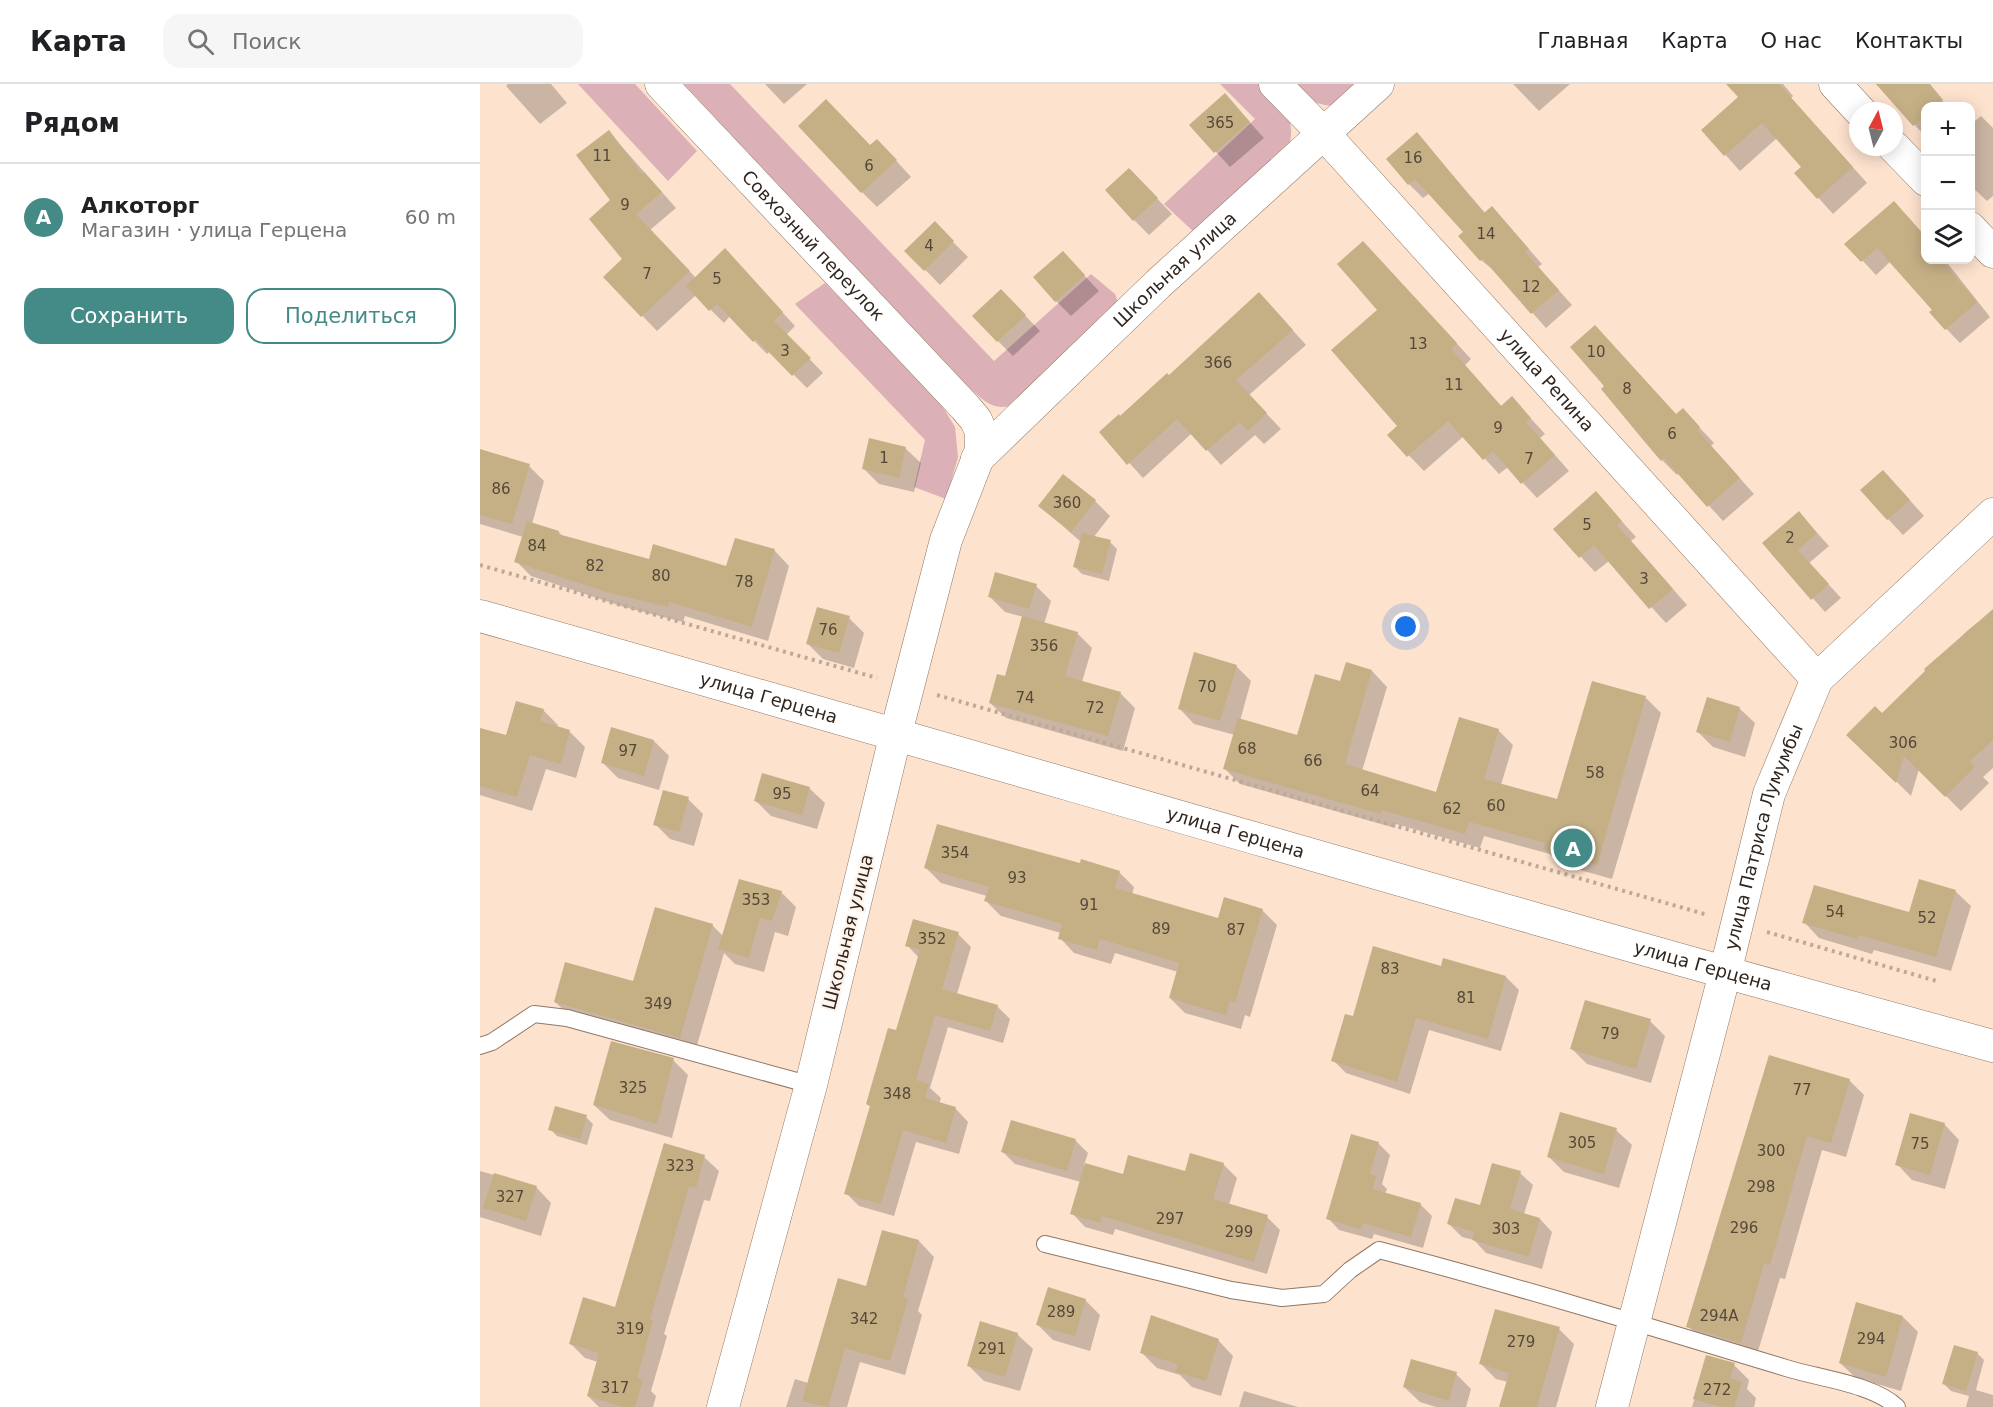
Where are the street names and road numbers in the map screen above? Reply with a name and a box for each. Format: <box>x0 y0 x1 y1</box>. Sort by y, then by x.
street label: Совхозный переулок <box>738 166 889 325</box>
street label: Школьная улица <box>1109 207 1240 331</box>
street label: улица Репина <box>1495 324 1599 436</box>
street label: улица Герцена <box>697 668 840 727</box>
street label: улица Патриса Лумумбы <box>1720 721 1807 952</box>
street label: улица Герцена <box>1164 802 1307 862</box>
street label: Школьная улица <box>818 852 877 1012</box>
street label: улица Герцена <box>1632 936 1775 995</box>

